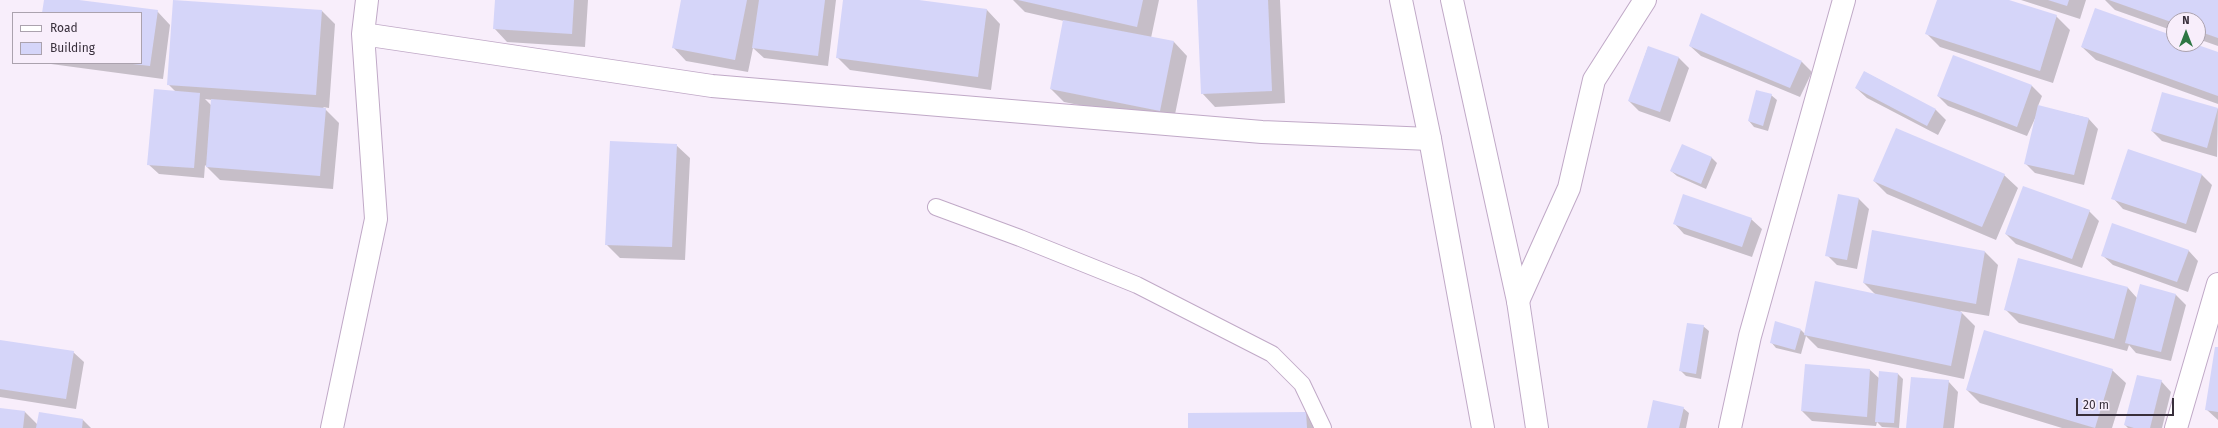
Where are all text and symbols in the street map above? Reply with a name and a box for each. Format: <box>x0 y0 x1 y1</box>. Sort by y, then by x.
legend <box>12 12 142 64</box>
north arrow <box>2166 12 2206 52</box>
text: N <box>2182 14 2190 27</box>
text: Road <box>50 21 78 35</box>
text: Building <box>50 41 95 55</box>
scale bar <box>2078 390 2176 416</box>
text: 20 m <box>2083 398 2109 412</box>

